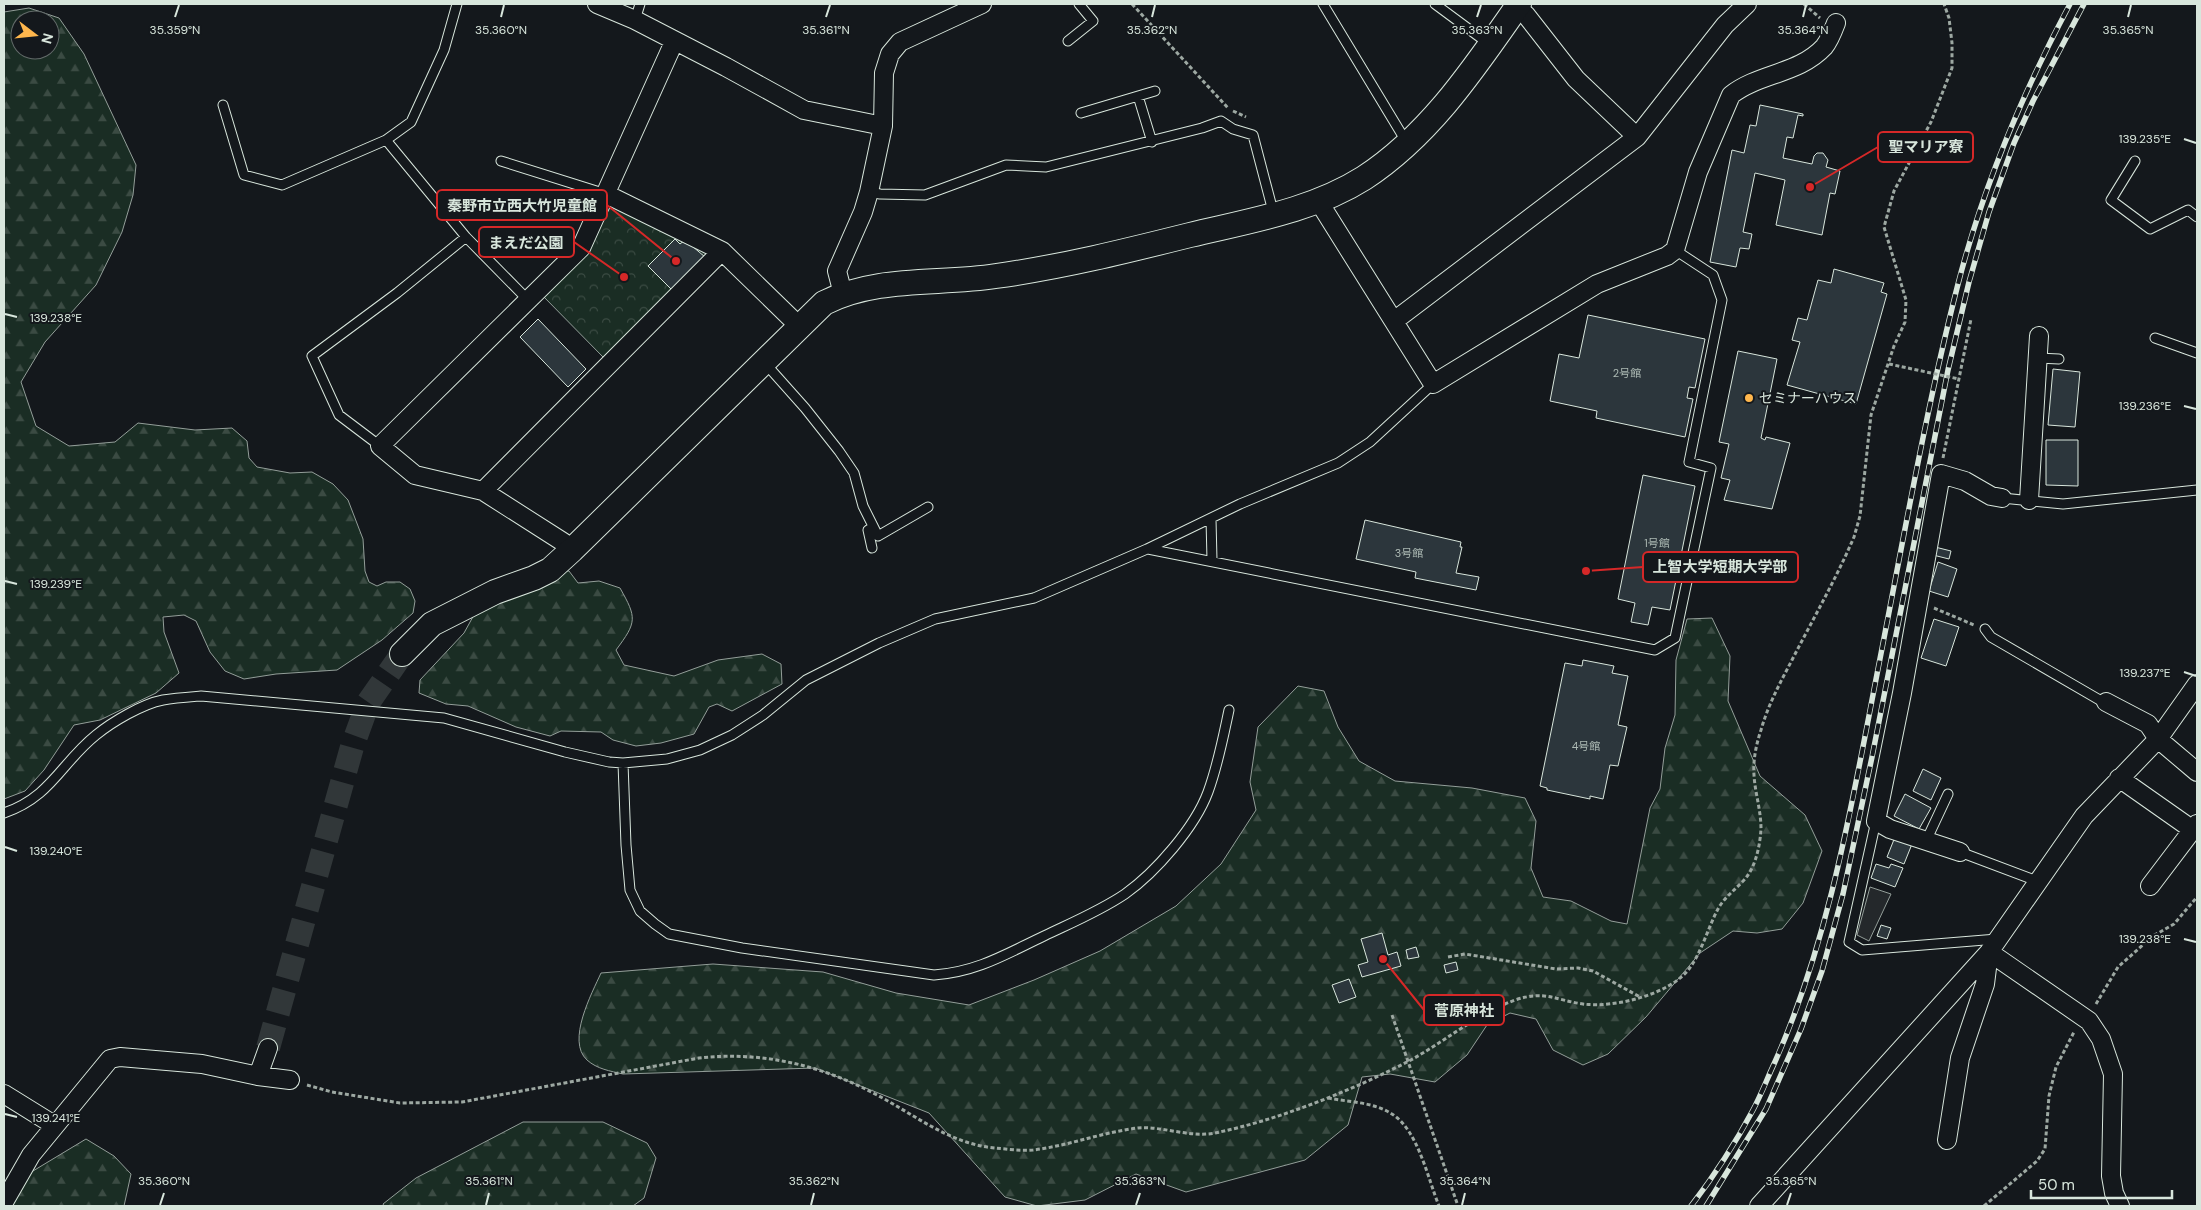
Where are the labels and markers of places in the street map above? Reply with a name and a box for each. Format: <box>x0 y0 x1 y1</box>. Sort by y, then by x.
callout: 聖マリア寮 <box>1878 132 1973 162</box>
callout: 秦野市立西大竹児童館 <box>437 190 607 220</box>
callout: まえだ公園 <box>479 227 574 257</box>
place label: セミナーハウス <box>1759 389 1857 407</box>
marker: セミナーハウス <box>1743 392 1755 404</box>
callout: 上智大学短期大学部 <box>1643 552 1798 582</box>
callout: 菅原神社 <box>1424 995 1504 1025</box>

